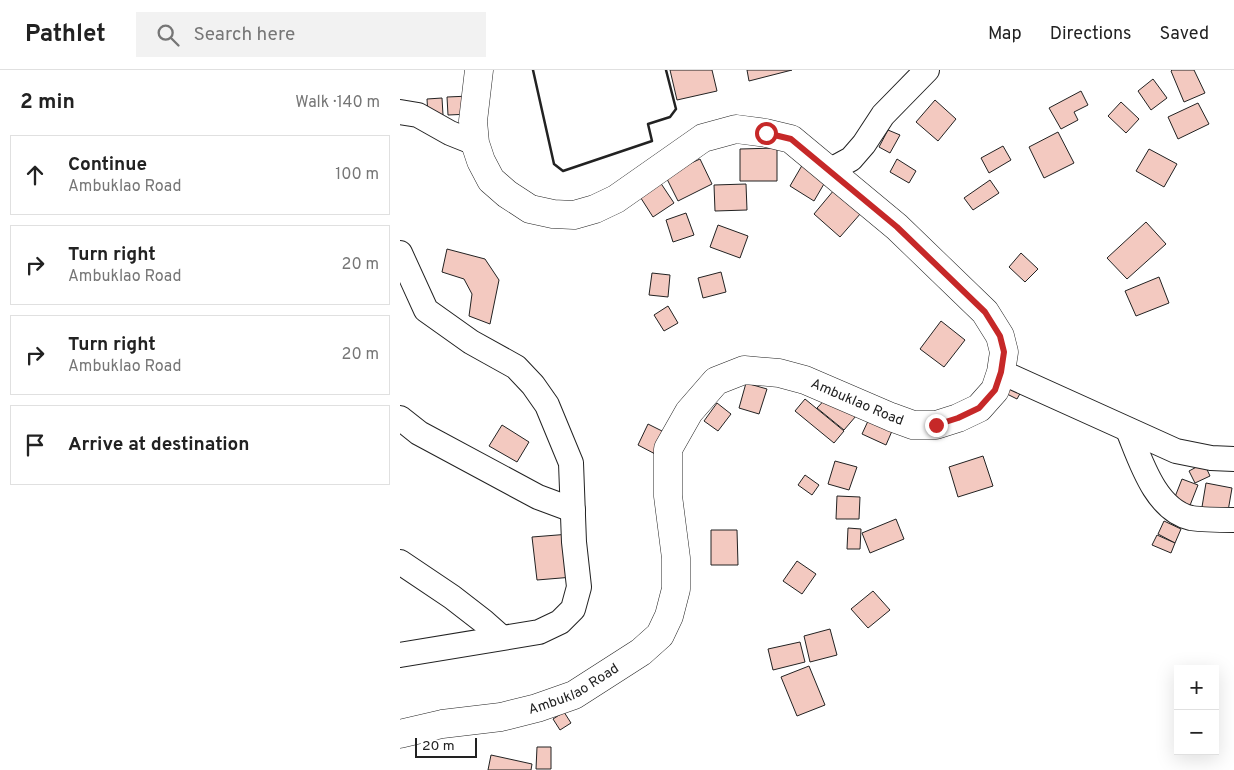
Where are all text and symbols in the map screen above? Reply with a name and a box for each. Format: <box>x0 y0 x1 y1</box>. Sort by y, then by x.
search box <box>136 12 486 57</box>
text: Pathlet <box>25 20 106 50</box>
icon: search <box>154 21 182 49</box>
text: Search here <box>194 23 295 47</box>
text: Map <box>988 23 1022 46</box>
text: Directions <box>1050 23 1132 46</box>
text: Saved <box>1160 23 1209 46</box>
text: 2 min <box>20 89 75 116</box>
text: Walk · 140 m <box>295 93 380 113</box>
route start <box>755 122 778 145</box>
text: Continue <box>68 153 147 177</box>
icon: ahead <box>21 161 49 189</box>
text: 100 m <box>335 165 379 185</box>
text: Ambuklao Road <box>68 177 182 197</box>
text: Turn right <box>68 243 156 267</box>
icon: right <box>21 251 49 279</box>
text: 20 m <box>342 255 379 275</box>
text: Ambuklao Road <box>68 267 182 287</box>
text: Turn right <box>68 333 156 357</box>
icon: right <box>21 341 49 369</box>
text: 20 m <box>342 345 379 365</box>
text: Ambuklao Road <box>68 357 182 377</box>
street label: Ambuklao Road <box>808 375 906 429</box>
route end <box>925 414 948 437</box>
icon: arrive <box>21 431 49 459</box>
text: Arrive at destination <box>68 433 249 457</box>
street label: Ambuklao Road <box>527 660 622 718</box>
map controls <box>1174 665 1219 755</box>
button: + <box>1174 665 1219 710</box>
button: − <box>1174 710 1219 755</box>
scale bar <box>415 735 478 758</box>
text: 20 m <box>422 738 455 755</box>

